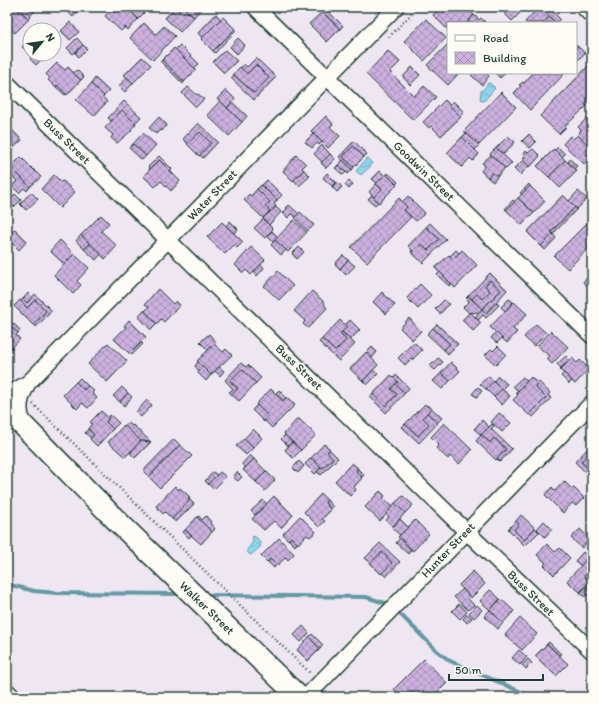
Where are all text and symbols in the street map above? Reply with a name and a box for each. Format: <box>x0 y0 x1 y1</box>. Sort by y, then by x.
north arrow <box>22 22 62 62</box>
legend <box>447 22 577 74</box>
text: N <box>43 31 58 44</box>
text: Road <box>483 31 509 45</box>
text: Building <box>483 51 527 65</box>
street label: Buss Street <box>41 115 94 167</box>
street label: Goodwin Street <box>391 138 458 204</box>
street label: Water Street <box>184 166 240 223</box>
street label: Buss Street <box>273 341 326 393</box>
street label: Hunter Street <box>418 519 478 580</box>
street label: Buss Street <box>505 567 558 619</box>
street label: Walker Street <box>177 578 238 638</box>
scale bar <box>449 656 543 682</box>
text: 50 m <box>455 663 481 677</box>

